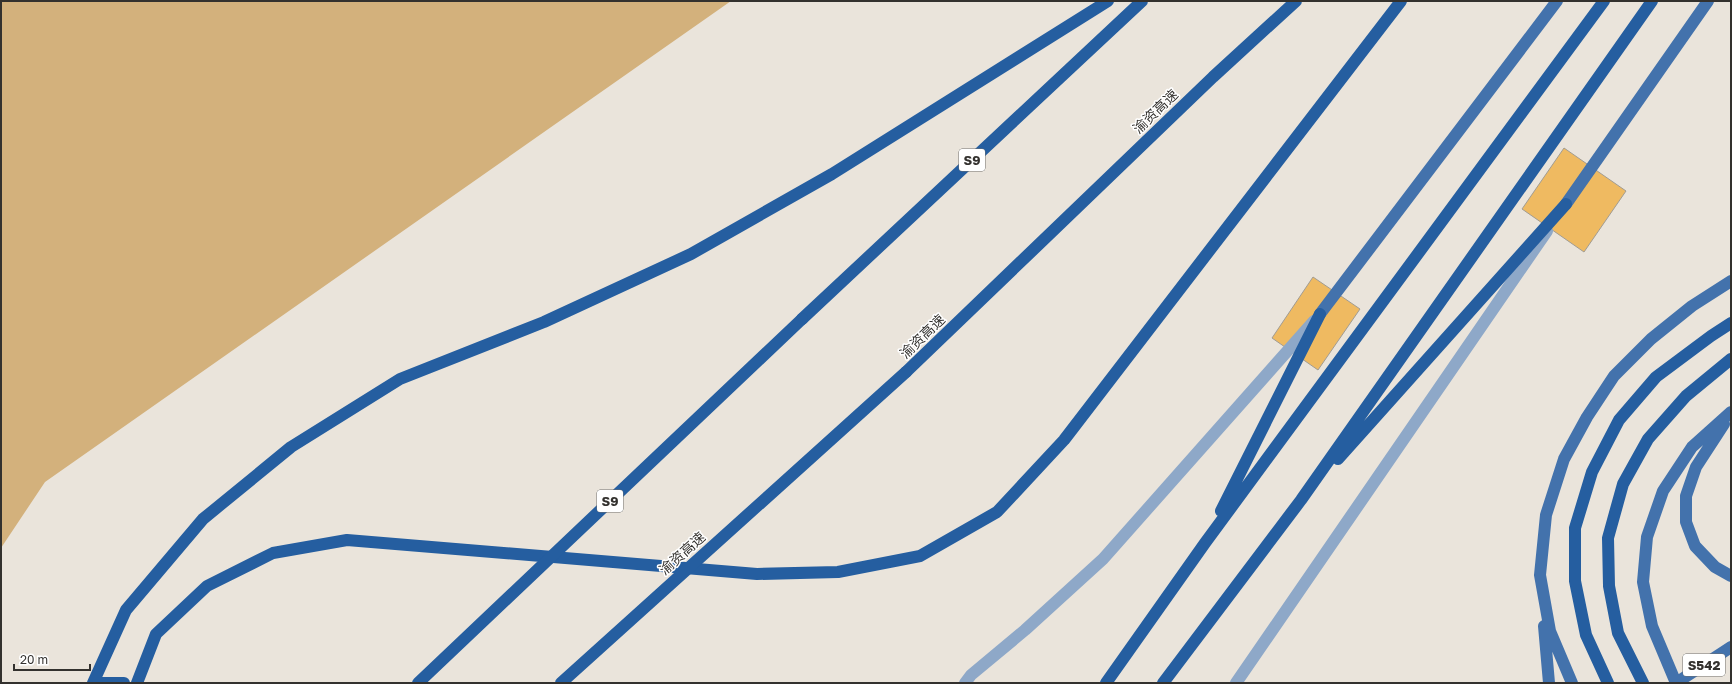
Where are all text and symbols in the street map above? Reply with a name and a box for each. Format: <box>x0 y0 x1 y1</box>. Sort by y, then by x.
street label: 渝资高速 <box>1129 85 1181 137</box>
road number: S9 <box>959 149 985 171</box>
street label: 渝资高速 <box>896 310 948 362</box>
road number: S9 <box>597 490 623 512</box>
street label: 渝资高速 <box>656 528 708 578</box>
scale bar <box>14 646 90 672</box>
text: 20 m <box>20 652 48 667</box>
road number: S542 <box>1683 654 1725 676</box>

